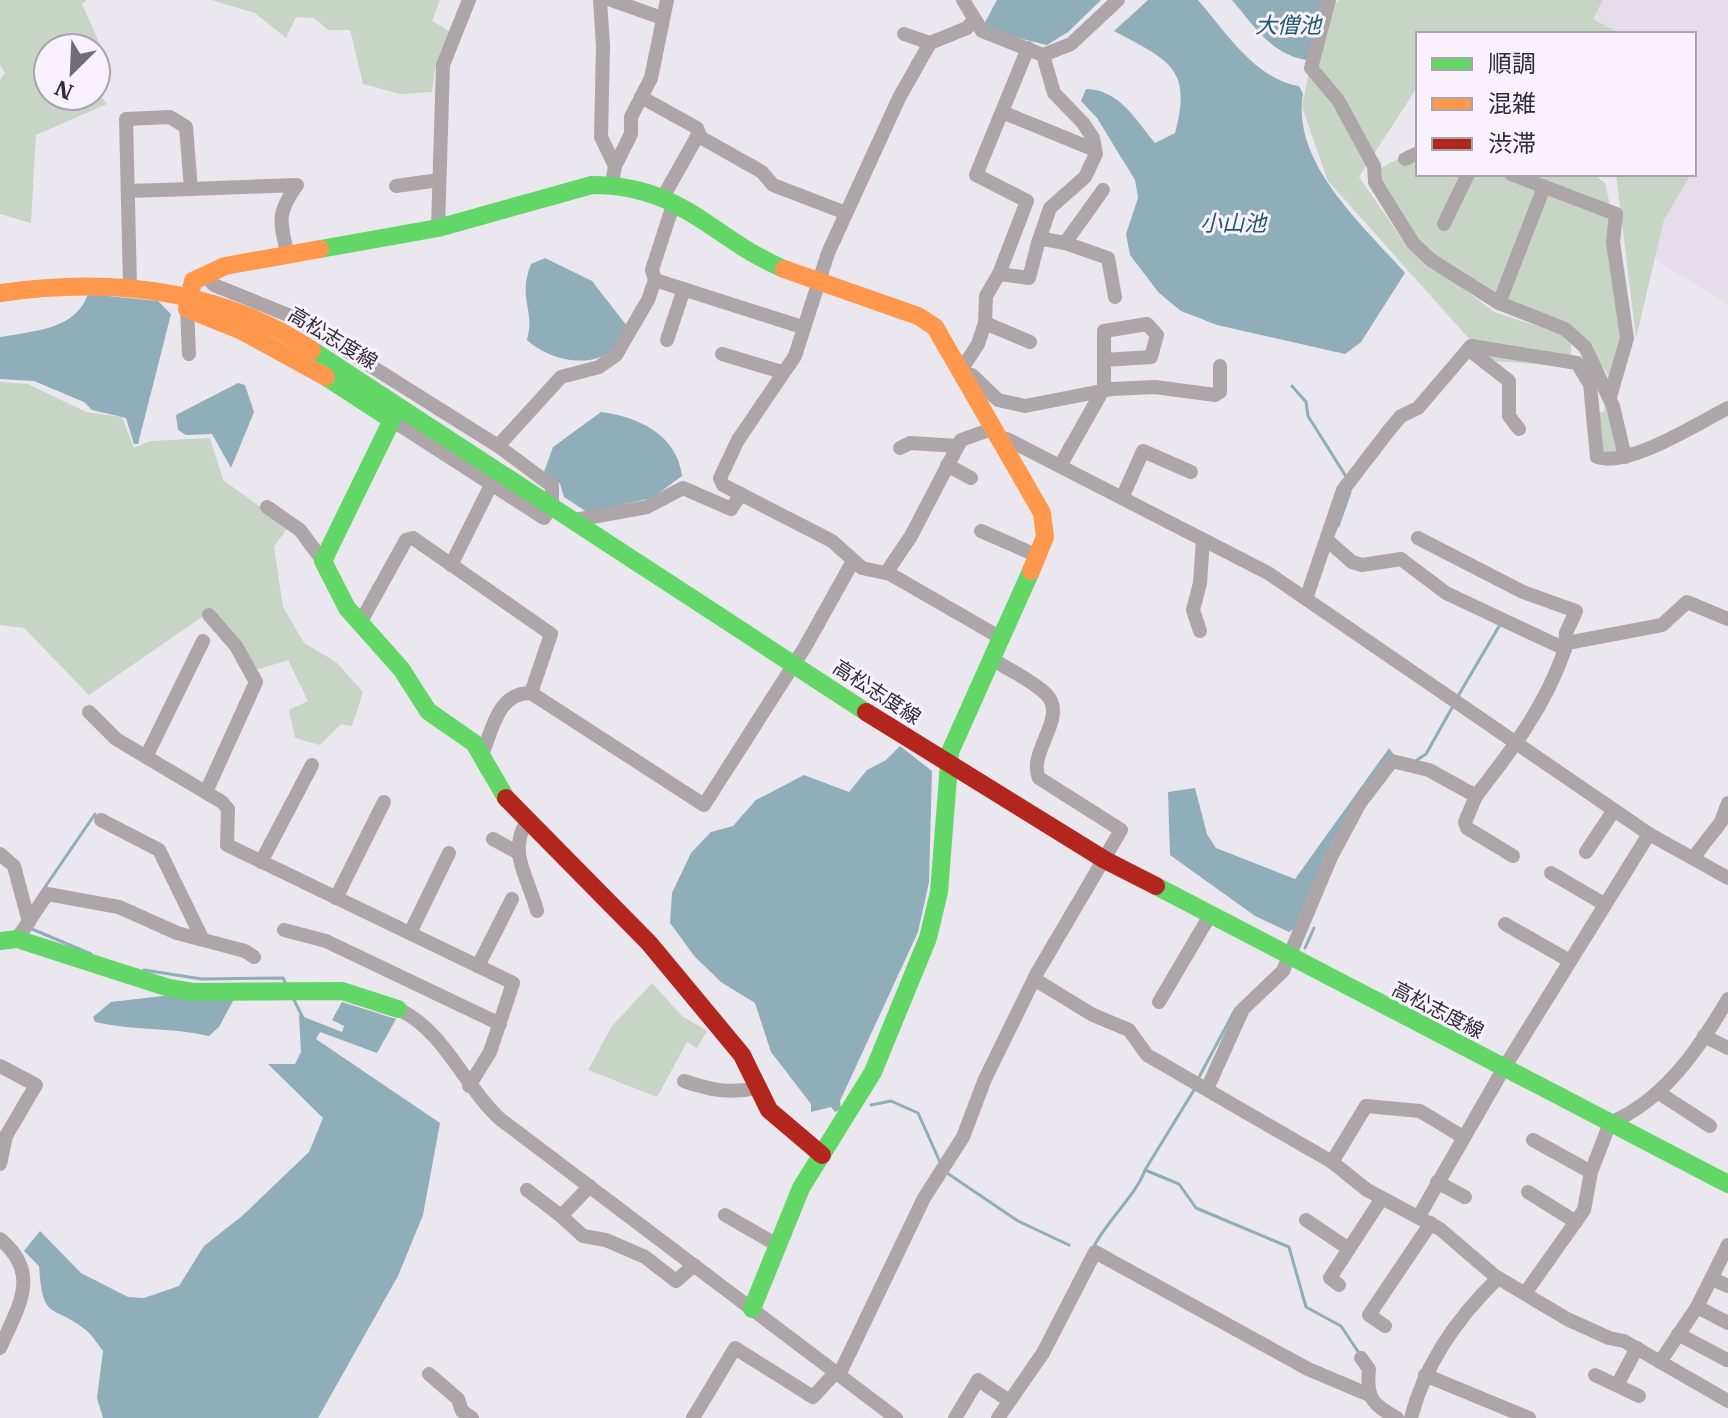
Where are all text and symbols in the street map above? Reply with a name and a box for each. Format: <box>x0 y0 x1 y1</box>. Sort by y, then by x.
water label: 大僧池 <box>1255 10 1323 39</box>
north arrow <box>32 32 112 112</box>
legend <box>1416 32 1696 176</box>
text: 順調 <box>1488 47 1536 79</box>
text: N <box>50 74 78 108</box>
text: 混雑 <box>1488 87 1536 119</box>
text: 渋滞 <box>1488 127 1536 159</box>
water label: 小山池 <box>1200 208 1268 237</box>
street label: 高松志度線 <box>283 300 383 375</box>
street label: 高松志度線 <box>828 653 927 730</box>
street label: 高松志度線 <box>1388 975 1489 1044</box>

